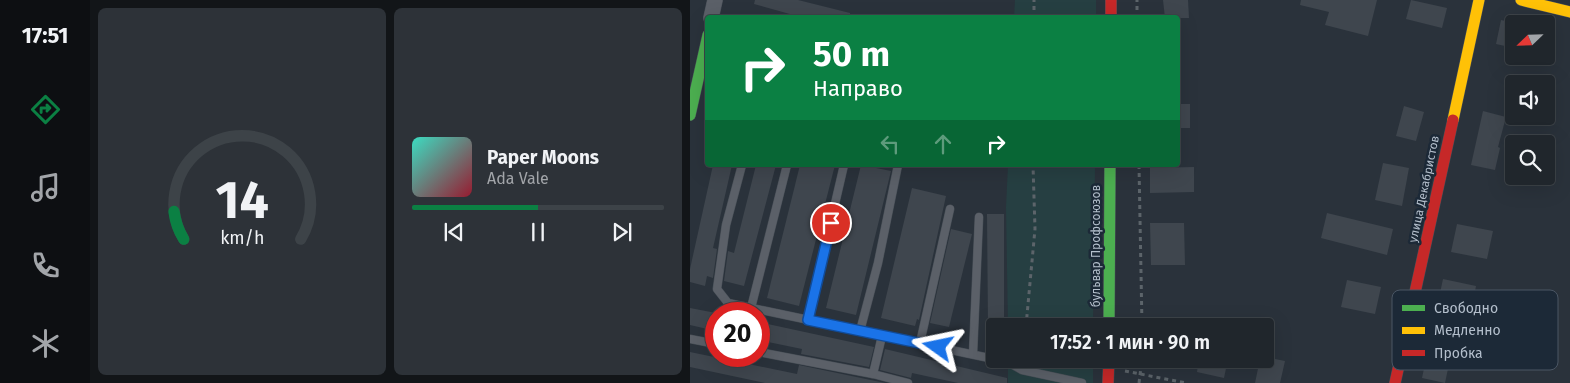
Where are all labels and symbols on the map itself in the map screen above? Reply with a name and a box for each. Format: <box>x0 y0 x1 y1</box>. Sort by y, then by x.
north arrow <box>1505 15 1555 65</box>
street label: улица Декабристов <box>1406 134 1442 244</box>
street label: бульвар Профсоюзов <box>1089 184 1103 307</box>
pin <box>810 202 852 244</box>
legend <box>1392 290 1558 370</box>
text: Свободно <box>1434 300 1498 317</box>
speed limit sign: 20 <box>705 302 770 367</box>
position arrow <box>911 320 963 372</box>
text: Медленно <box>1434 322 1501 339</box>
text: Пробка <box>1434 345 1483 362</box>

